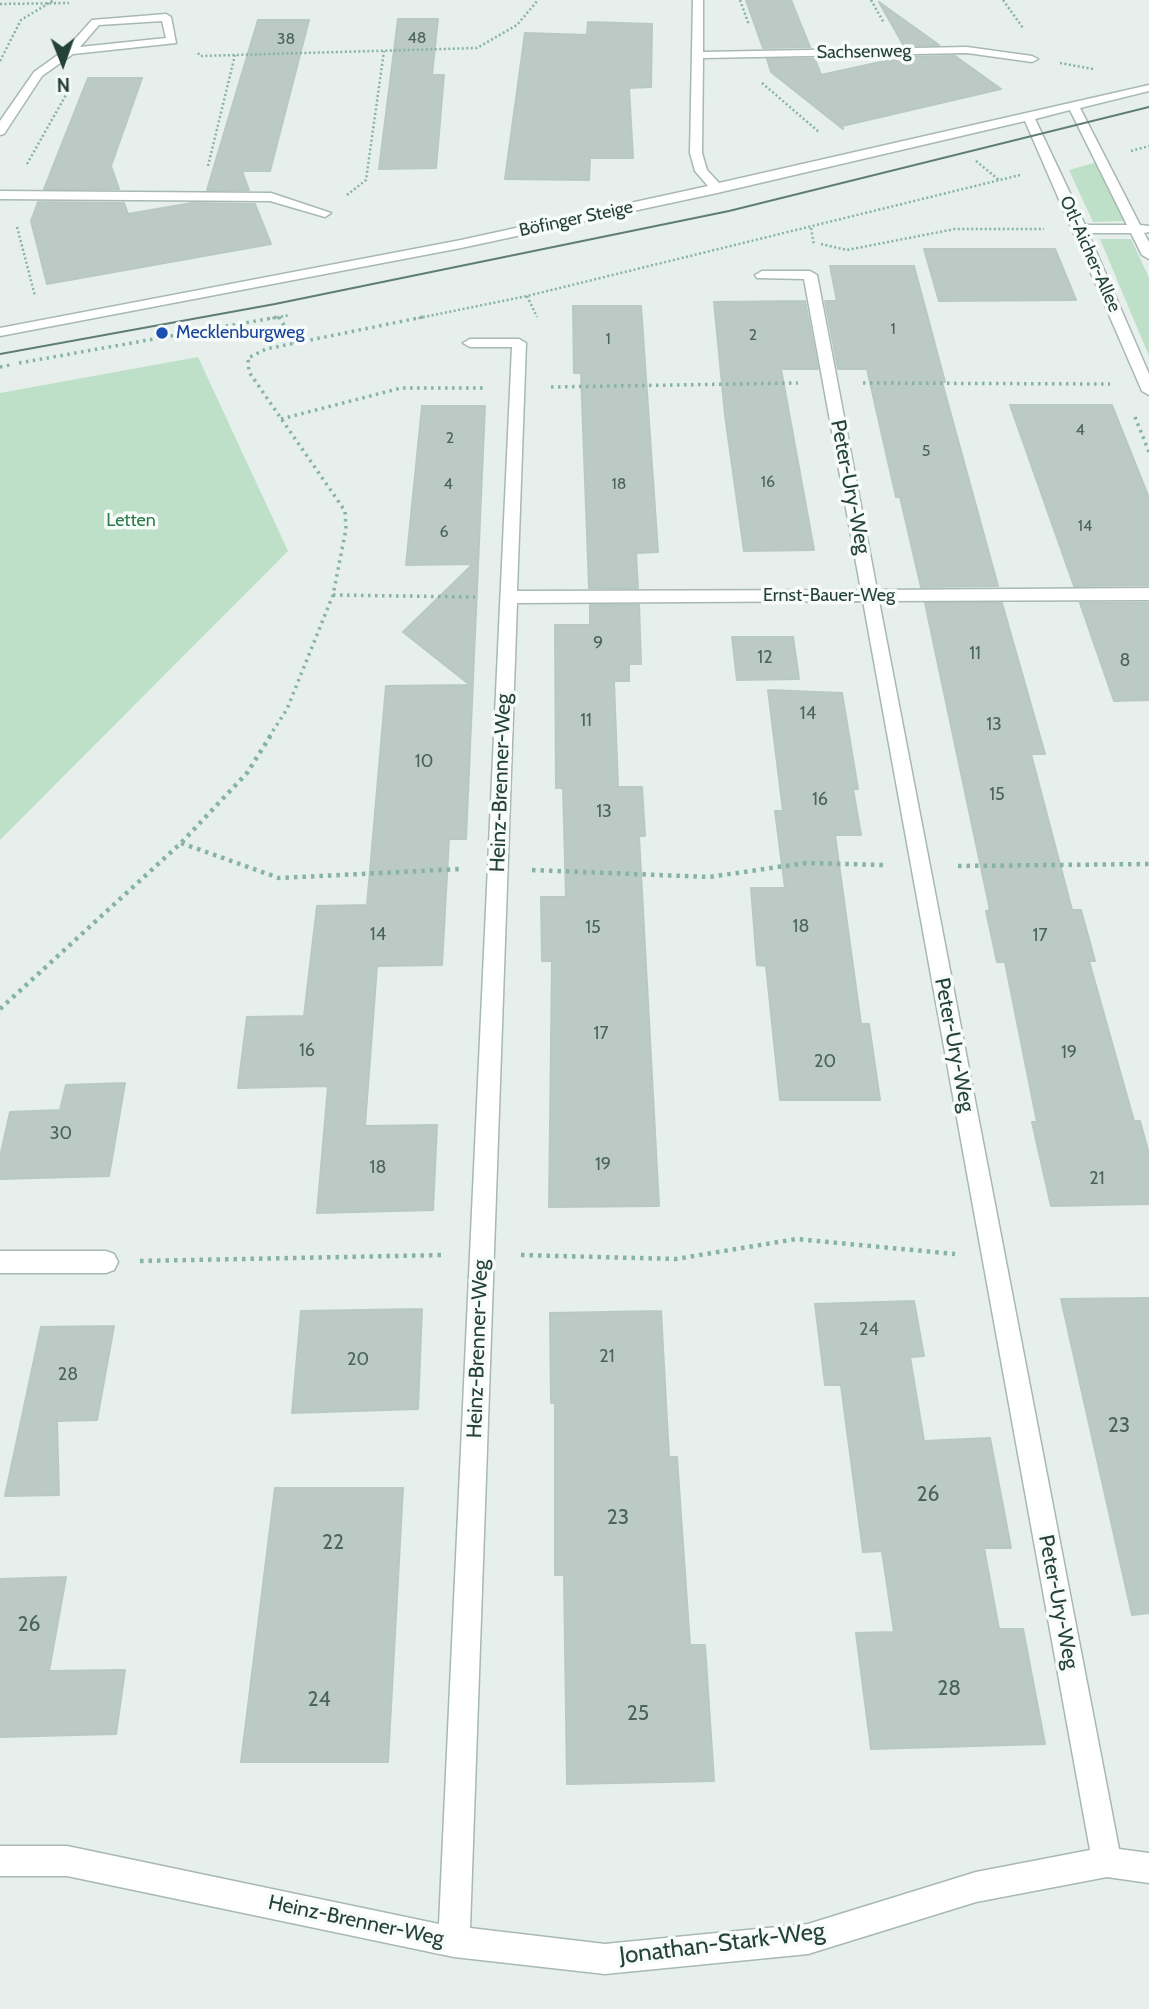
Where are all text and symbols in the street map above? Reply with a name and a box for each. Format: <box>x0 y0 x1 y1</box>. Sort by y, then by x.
north arrow <box>28 28 98 98</box>
house number: 48 <box>408 28 426 48</box>
house number: 38 <box>277 29 295 49</box>
street label: Sachsenweg <box>816 40 912 64</box>
text: N <box>56 73 70 96</box>
street label: Otl-Aicher-Allee <box>1055 193 1125 315</box>
street label: Böfinger Steige <box>517 196 635 242</box>
house number: 1 <box>890 319 896 339</box>
place label: Mecklenburgweg <box>176 322 304 344</box>
marker: Mecklenburgweg <box>154 325 170 341</box>
house number: 2 <box>749 325 757 345</box>
house number: 1 <box>605 329 611 349</box>
street label: Peter-Ury-Weg <box>825 418 875 556</box>
house number: 4 <box>1075 420 1085 440</box>
house number: 2 <box>446 428 454 448</box>
house number: 5 <box>922 441 930 461</box>
house number: 16 <box>761 472 775 492</box>
house number: 4 <box>443 474 453 494</box>
house number: 18 <box>612 474 626 494</box>
park label: Letten <box>106 510 156 532</box>
house number: 14 <box>1078 516 1092 536</box>
house number: 6 <box>439 522 449 542</box>
street label: Ernst-Bauer-Weg <box>763 585 895 607</box>
house number: 9 <box>593 633 603 655</box>
house number: 11 <box>969 643 981 665</box>
house number: 12 <box>757 647 773 669</box>
house number: 8 <box>1120 650 1130 672</box>
street label: Heinz-Brenner-Weg <box>485 693 517 873</box>
house number: 14 <box>800 703 816 725</box>
house number: 11 <box>580 710 592 732</box>
house number: 13 <box>986 714 1002 736</box>
house number: 10 <box>415 751 433 773</box>
house number: 15 <box>989 784 1005 806</box>
house number: 16 <box>812 789 828 811</box>
house number: 13 <box>596 801 612 823</box>
house number: 18 <box>793 916 809 938</box>
house number: 15 <box>585 917 601 939</box>
house number: 14 <box>370 924 386 946</box>
house number: 17 <box>1033 925 1047 947</box>
street label: Peter-Ury-Weg <box>929 976 979 1114</box>
house number: 17 <box>594 1023 608 1045</box>
house number: 16 <box>299 1040 315 1062</box>
house number: 19 <box>1061 1042 1077 1064</box>
house number: 20 <box>814 1051 836 1073</box>
house number: 30 <box>50 1123 72 1145</box>
house number: 19 <box>595 1154 611 1176</box>
house number: 18 <box>370 1157 386 1179</box>
house number: 21 <box>1089 1168 1105 1190</box>
street label: Heinz-Brenner-Weg <box>462 1259 494 1439</box>
house number: 24 <box>859 1319 879 1341</box>
house number: 21 <box>599 1346 615 1368</box>
house number: 20 <box>347 1349 369 1371</box>
house number: 28 <box>58 1364 78 1386</box>
house number: 23 <box>1108 1413 1130 1439</box>
house number: 26 <box>917 1482 939 1508</box>
house number: 23 <box>607 1505 629 1531</box>
house number: 22 <box>322 1530 344 1556</box>
street label: Peter-Ury-Weg <box>1033 1533 1083 1671</box>
house number: 26 <box>18 1612 40 1638</box>
house number: 28 <box>937 1676 961 1702</box>
house number: 24 <box>307 1687 331 1713</box>
house number: 25 <box>627 1701 649 1727</box>
street label: Heinz-Brenner-Weg <box>266 1890 446 1952</box>
street label: Jonathan-Stark-Weg <box>618 1917 826 1971</box>

